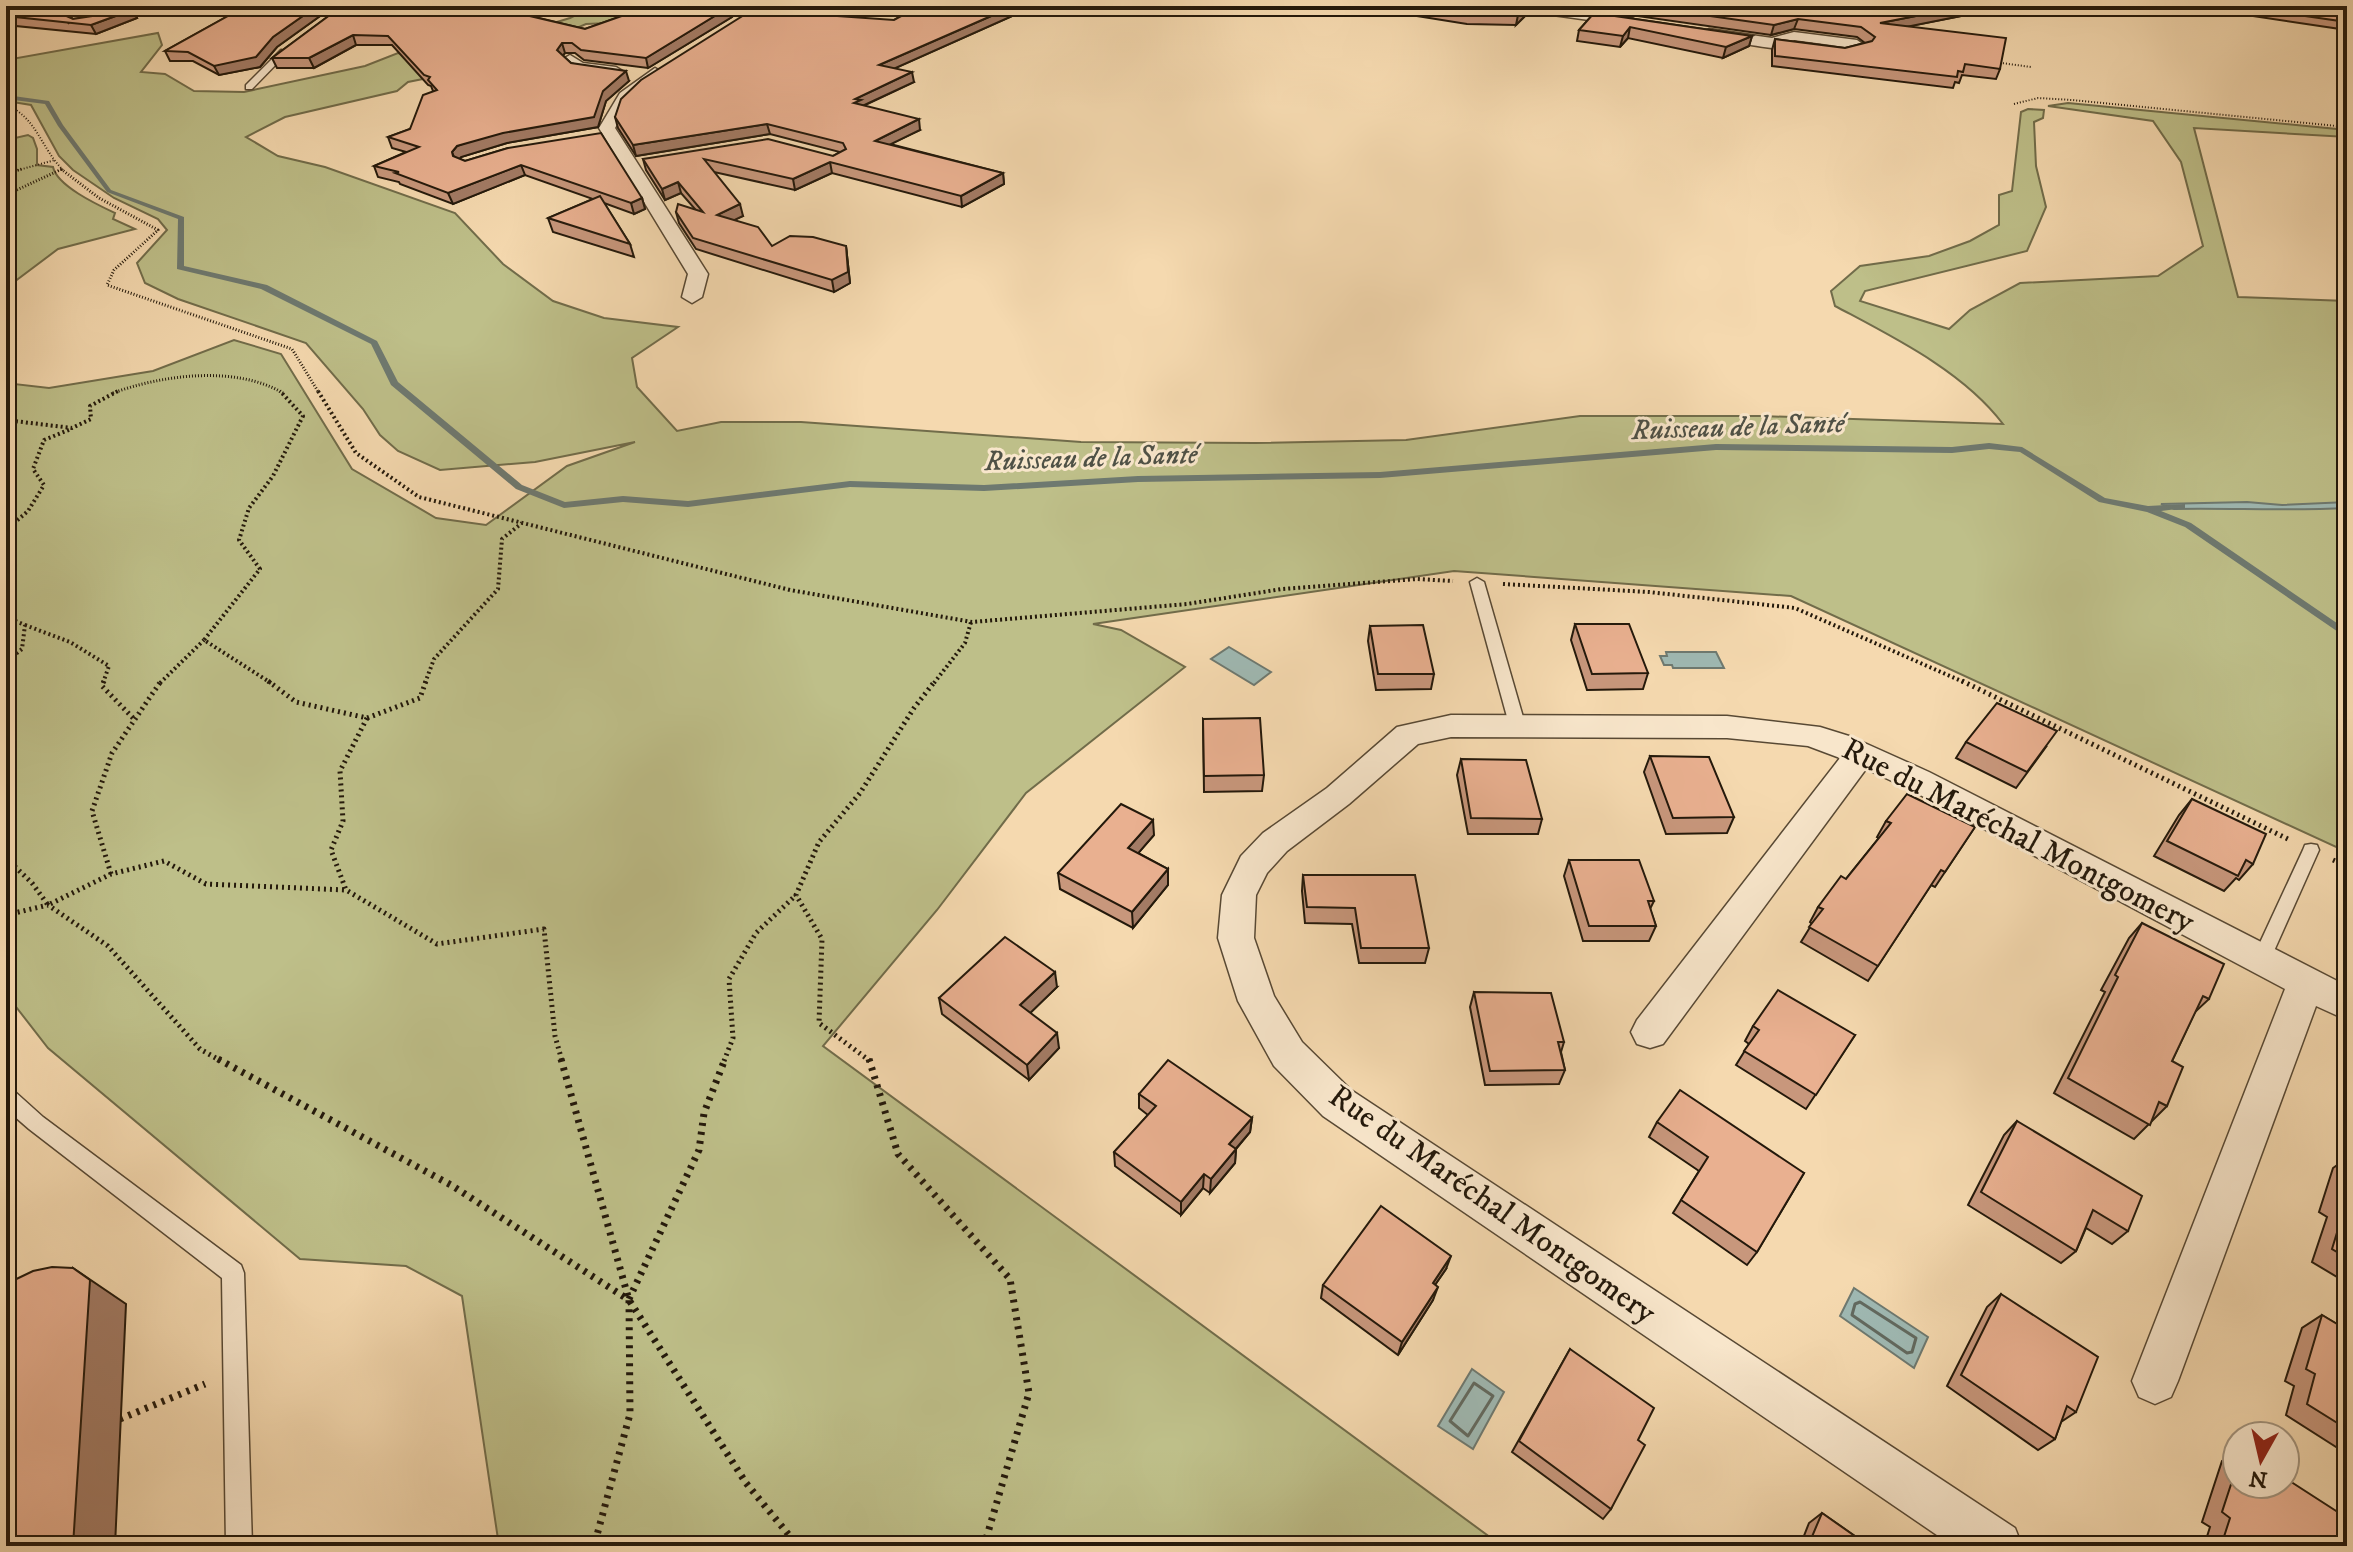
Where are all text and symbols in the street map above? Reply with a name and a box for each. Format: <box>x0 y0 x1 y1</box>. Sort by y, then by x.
water label: Ruisseau de la Santé <box>1630 406 1850 448</box>
water label: Ruisseau de la Santé <box>983 437 1203 479</box>
street label: Rue du Maréchal Montgomery <box>1835 730 2202 943</box>
street label: Rue du Maréchal Montgomery <box>1321 1077 1664 1334</box>
north arrow <box>2221 1420 2301 1500</box>
text: N <box>2248 1464 2269 1493</box>

